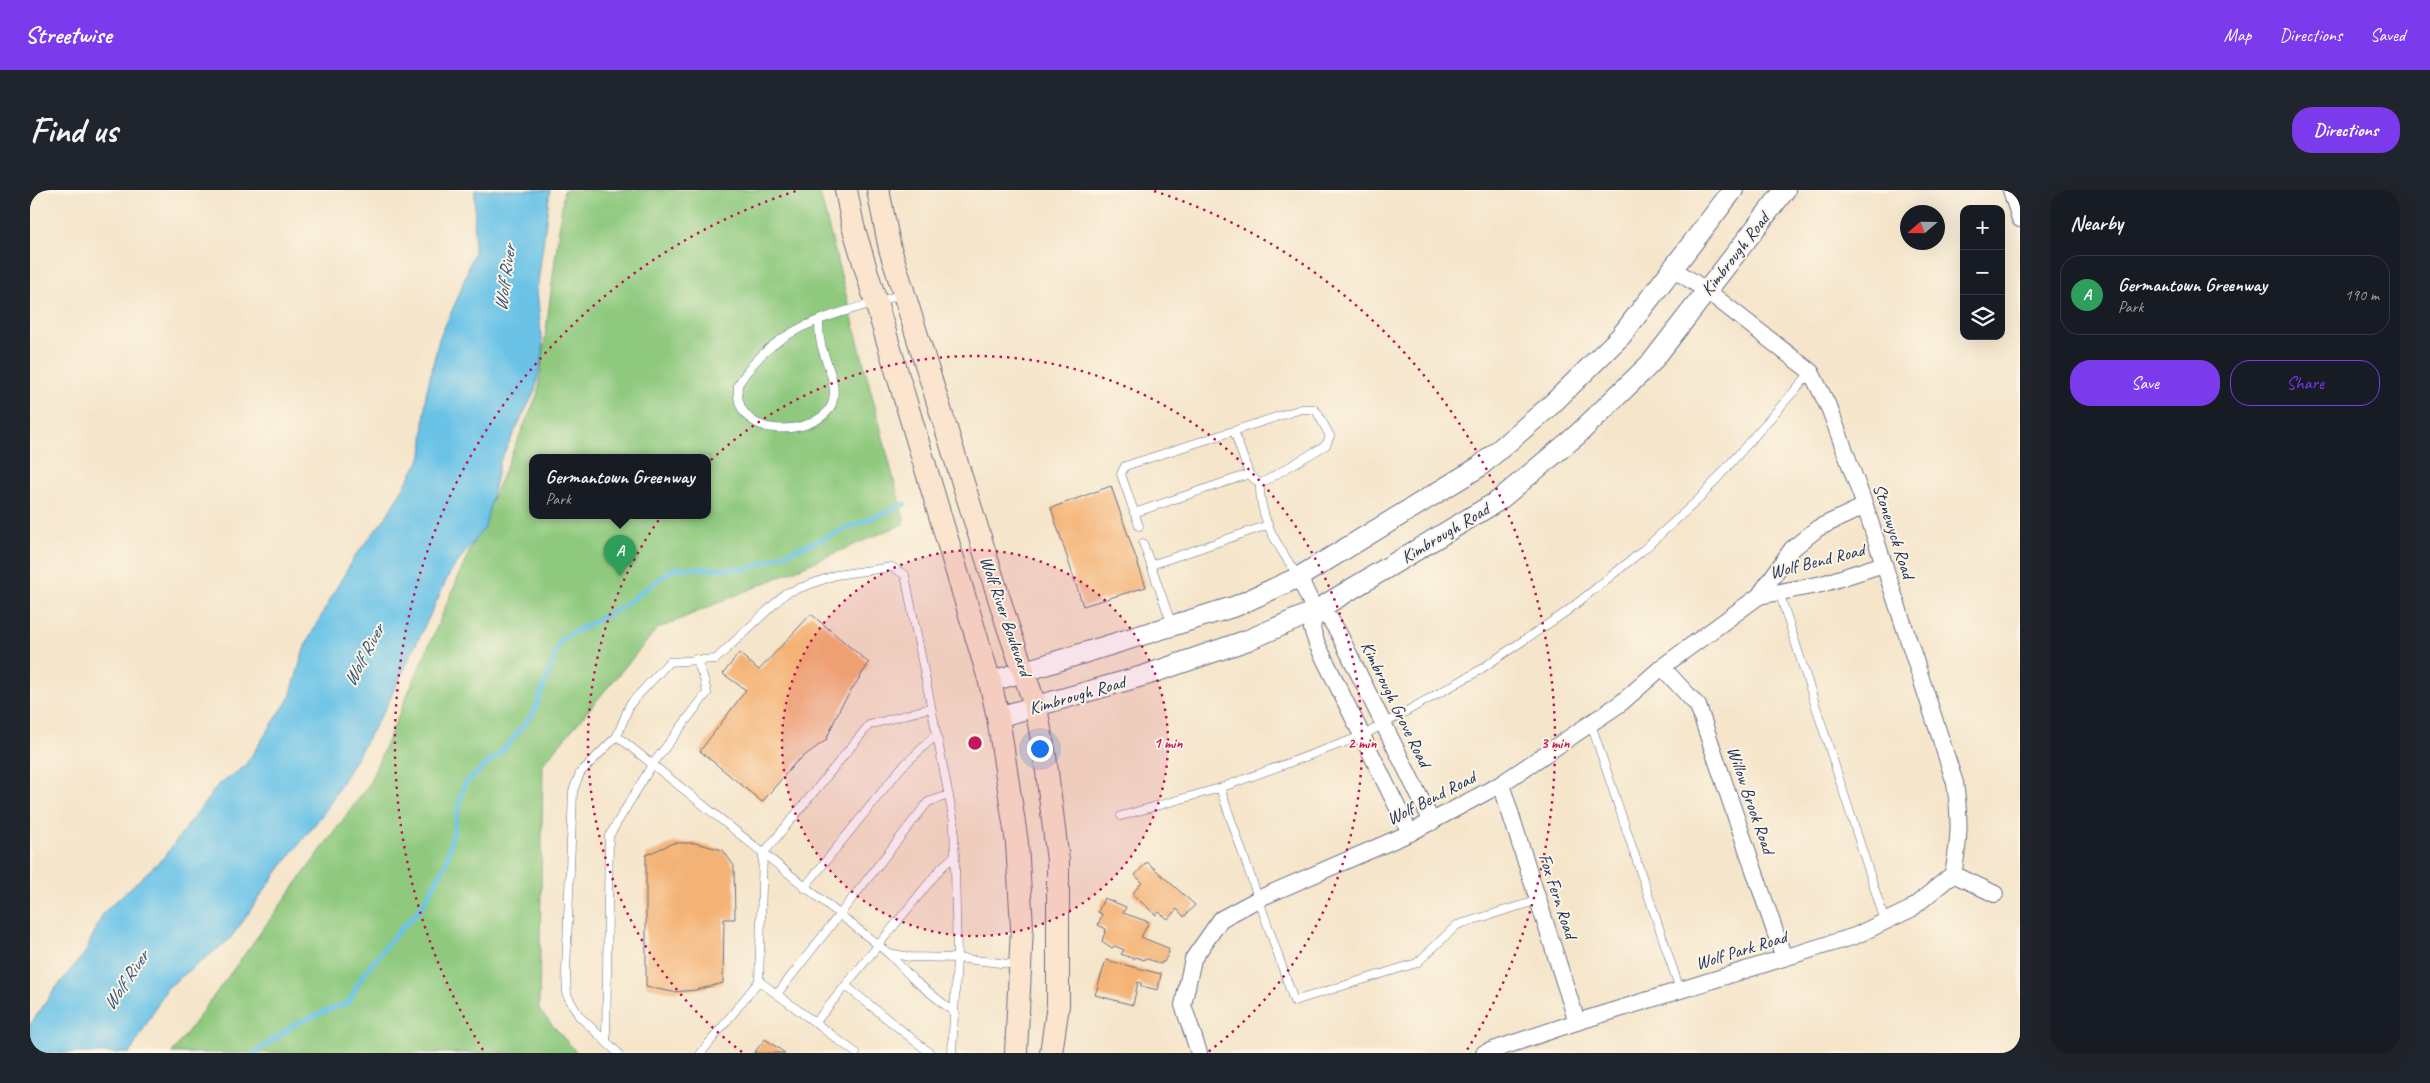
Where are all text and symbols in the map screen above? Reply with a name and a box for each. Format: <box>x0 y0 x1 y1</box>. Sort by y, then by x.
text: Streetwise <box>25 20 111 50</box>
text: Map <box>2224 24 2251 46</box>
text: Directions <box>2279 24 2342 46</box>
text: Saved <box>2370 24 2405 46</box>
button: Directions <box>2292 107 2400 153</box>
text: Find us <box>30 108 117 153</box>
north arrow <box>1900 205 1945 250</box>
map controls <box>1960 205 2005 340</box>
button: + <box>1960 205 2005 250</box>
street label: Kimbrough Road <box>1696 206 1776 300</box>
text: Nearby <box>2070 210 2123 236</box>
water label: Wolf River <box>489 240 522 313</box>
button: − <box>1960 250 2005 295</box>
text: Germantown Greenway <box>2118 273 2267 297</box>
text: A <box>2083 285 2091 305</box>
text: 190 m <box>2345 285 2379 305</box>
button: layers <box>1960 295 2005 340</box>
text: Park <box>2118 297 2143 317</box>
button: Save <box>2070 360 2220 406</box>
button: Share <box>2230 360 2380 406</box>
popup <box>529 454 711 519</box>
text: Germantown Greenway <box>546 465 694 489</box>
street label: Stonewyck Road <box>1868 481 1921 584</box>
text: Park <box>546 489 571 509</box>
street label: Kimbrough Road <box>1397 497 1496 568</box>
pin: A <box>604 535 636 576</box>
street label: Wolf Bend Road <box>1767 538 1869 583</box>
street label: Wolf River Boulevard <box>975 553 1038 682</box>
water label: Wolf River <box>338 617 392 690</box>
street label: Kimbrough Grove Road <box>1356 638 1437 773</box>
street label: Kimbrough Road <box>1026 670 1130 719</box>
centre of rings <box>966 734 984 752</box>
text: 1 min <box>1154 734 1183 753</box>
text: 2 min <box>1348 734 1377 753</box>
text: 3 min <box>1541 734 1570 753</box>
your location <box>1027 736 1053 762</box>
street label: Willow Brook Road <box>1722 743 1781 859</box>
street label: Wolf Bend Road <box>1383 765 1482 830</box>
street label: Fox Fern Road <box>1534 851 1583 944</box>
street label: Wolf Park Road <box>1693 925 1792 974</box>
water label: Wolf River <box>97 943 157 1015</box>

